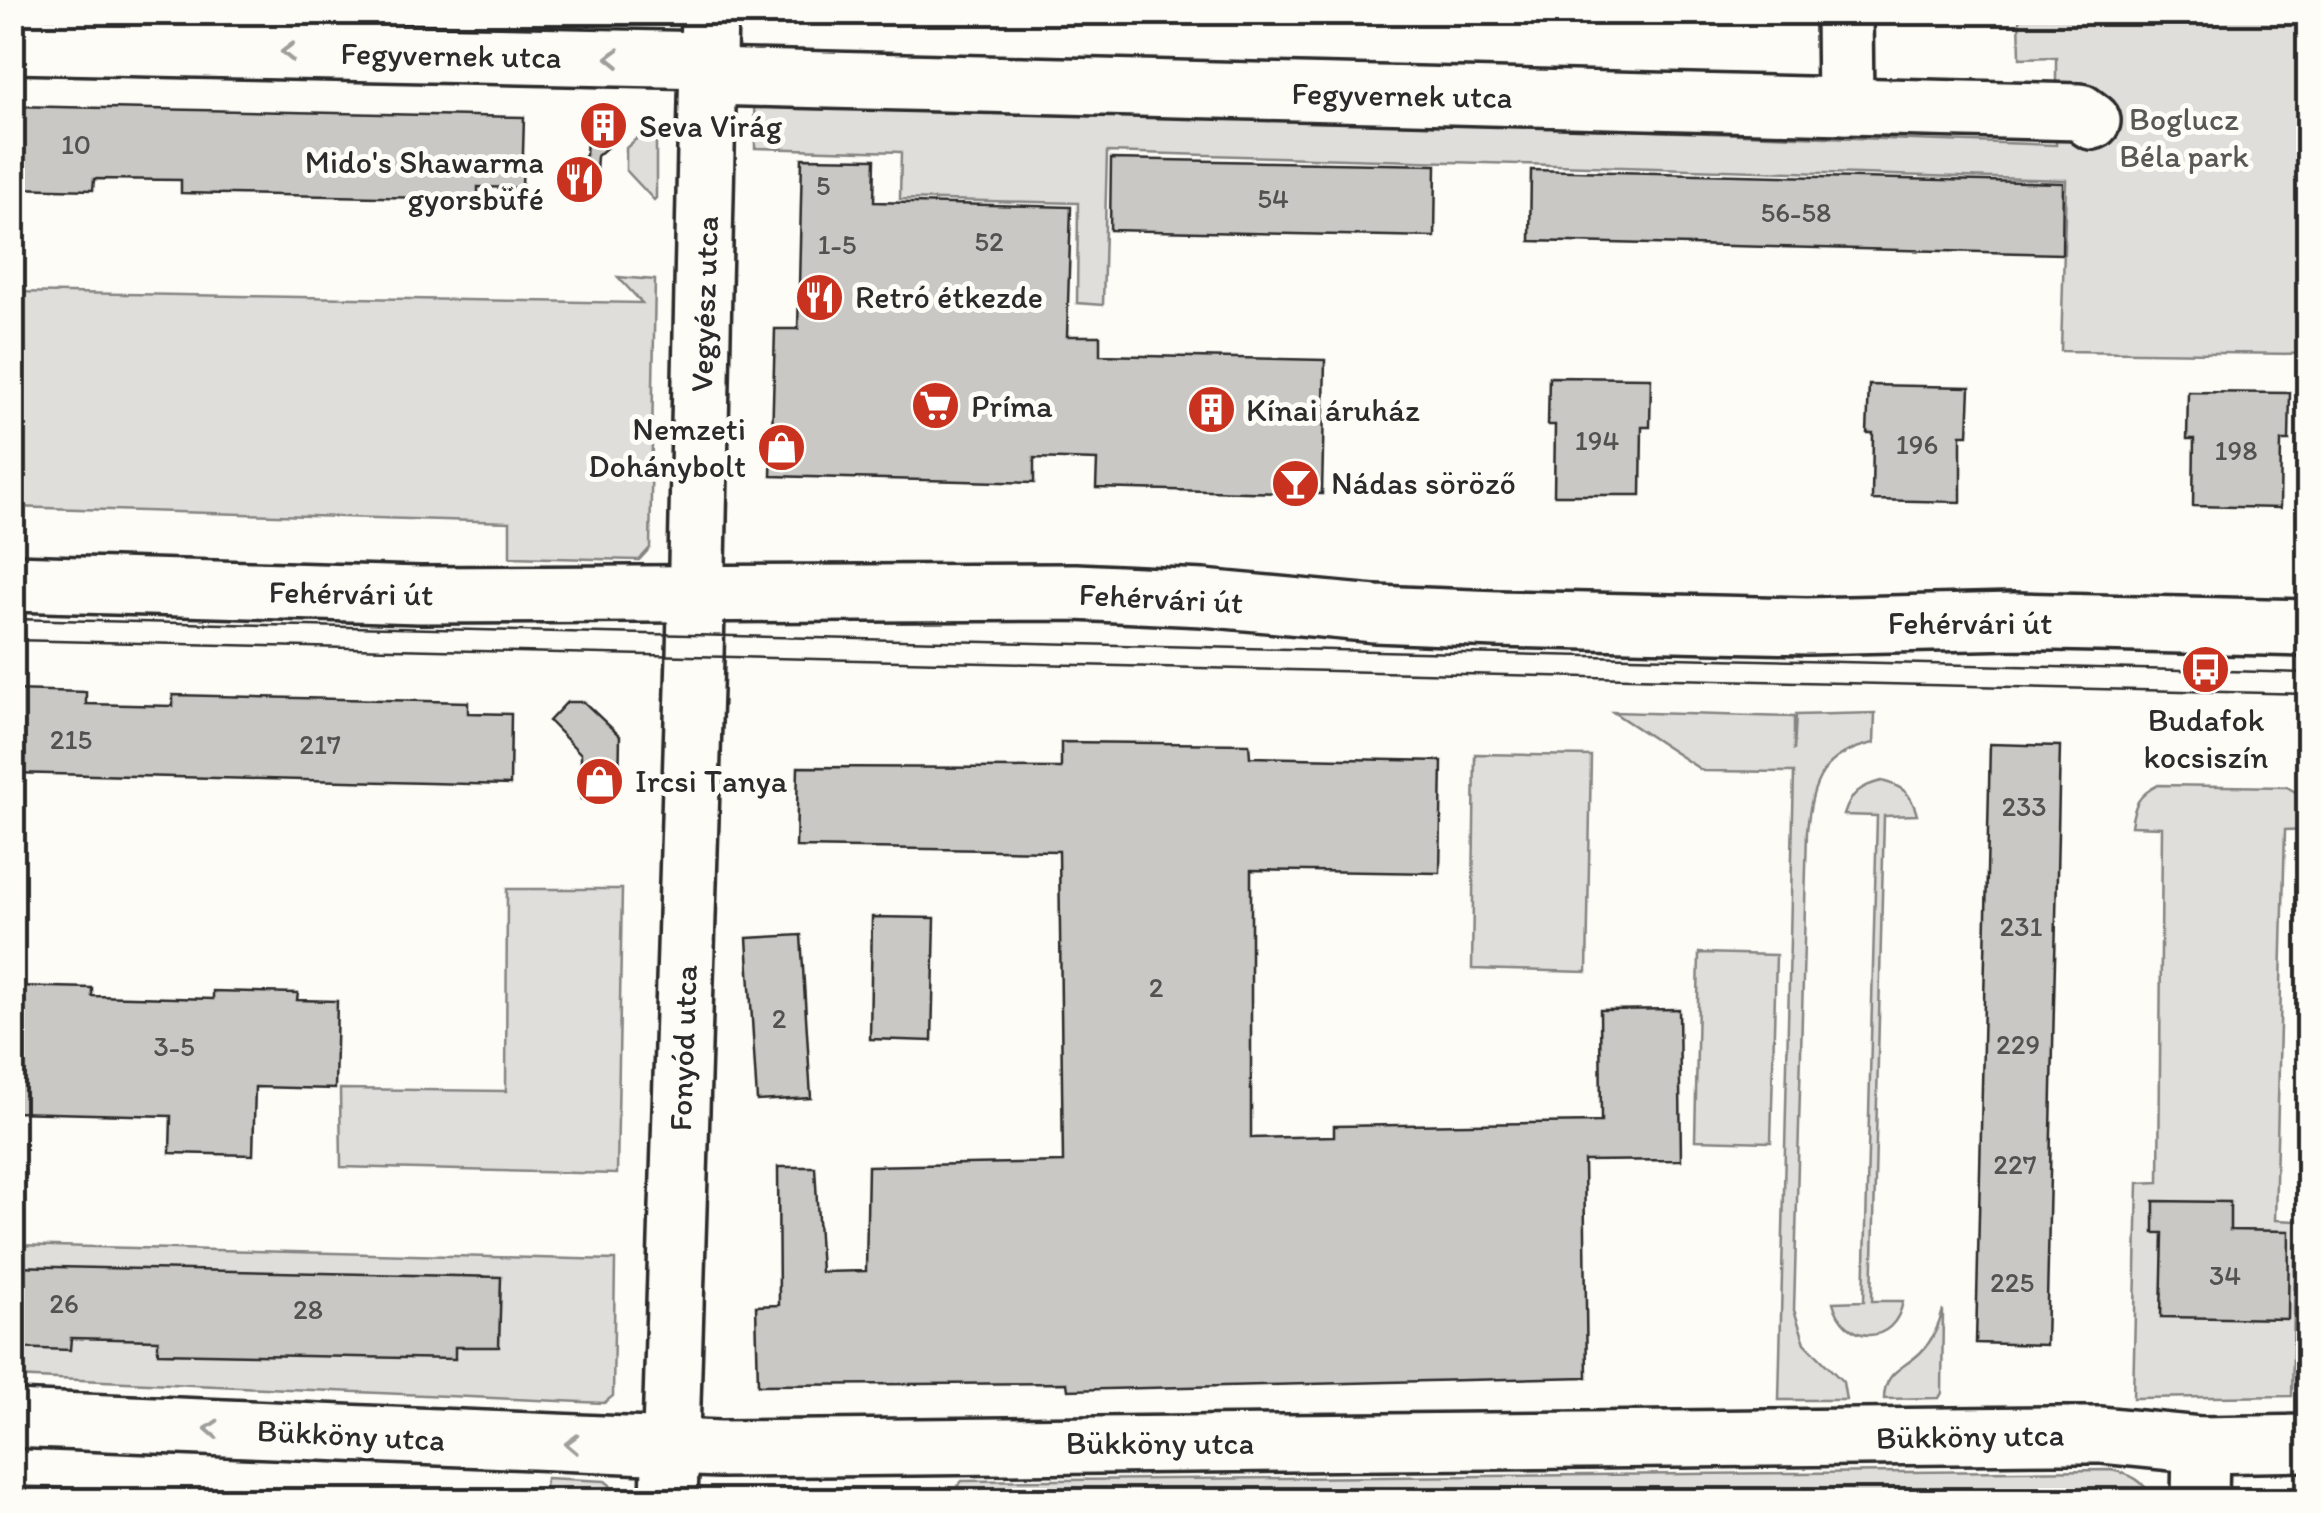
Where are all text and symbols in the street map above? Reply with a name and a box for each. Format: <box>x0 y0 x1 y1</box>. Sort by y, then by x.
street label: Fegyvernek utca <box>340 34 562 76</box>
one-way arrow <box>279 41 294 63</box>
one-way arrow <box>604 48 620 69</box>
street label: Fegyvernek utca <box>1291 74 1513 116</box>
building icon: Seva Virág <box>578 100 630 152</box>
park label: Boglucz Béla park <box>2119 100 2249 175</box>
place label: Seva Virág <box>639 107 783 145</box>
house number: 10 <box>61 127 91 161</box>
place label: Mido's Shawarma gyorsbüfé <box>305 143 544 218</box>
restaurant icon: Mido's Shawarma gyorsbüfé <box>553 154 605 206</box>
house number: 5 <box>816 168 830 202</box>
house number: 54 <box>1257 181 1289 215</box>
house number: 56-58 <box>1761 195 1831 229</box>
street label: Vegyész utca <box>682 215 726 393</box>
house number: 52 <box>974 224 1004 258</box>
house number: 1-5 <box>818 227 856 261</box>
restaurant icon: Retró étkezde <box>794 271 846 323</box>
place label: Retró étkezde <box>855 278 1043 316</box>
supermarket icon: Príma <box>910 380 962 432</box>
building icon: Kínai áruház <box>1185 384 1237 436</box>
place label: Príma <box>971 387 1053 425</box>
place label: Kínai áruház <box>1246 391 1420 429</box>
place label: Nemzeti Dohánybolt <box>588 410 746 485</box>
shop icon: Nemzeti Dohánybolt <box>755 421 807 473</box>
house number: 194 <box>1575 423 1619 457</box>
house number: 196 <box>1896 427 1938 461</box>
house number: 198 <box>2215 433 2257 467</box>
bar icon: Nádas söröző <box>1270 457 1322 509</box>
place label: Nádas söröző <box>1331 464 1516 502</box>
street label: Fehérvári út <box>268 573 434 613</box>
street label: Fehérvári út <box>1078 575 1244 621</box>
street label: Fehérvári út <box>1888 604 2052 642</box>
bus stop icon: Budafok kocsiszín <box>2180 644 2232 696</box>
place label: Budafok kocsiszín <box>2144 701 2268 776</box>
house number: 215 <box>50 722 92 756</box>
house number: 217 <box>299 727 341 761</box>
shop icon: Ircsi Tanya <box>574 755 626 807</box>
place label: Ircsi Tanya <box>635 762 788 800</box>
house number: 233 <box>2001 789 2047 823</box>
house number: 231 <box>2000 909 2042 943</box>
street label: Fonyód utca <box>661 964 705 1132</box>
house number: 2 <box>1149 970 1164 1004</box>
house number: 2 <box>772 1001 787 1035</box>
house number: 229 <box>1996 1027 2040 1061</box>
house number: 3-5 <box>153 1029 195 1063</box>
house number: 227 <box>1993 1147 2037 1181</box>
house number: 34 <box>2209 1258 2241 1292</box>
house number: 225 <box>1990 1265 2034 1299</box>
house number: 26 <box>49 1286 79 1320</box>
house number: 28 <box>293 1292 323 1326</box>
street label: Bükköny utca <box>256 1411 446 1459</box>
street label: Bükköny utca <box>1875 1415 2065 1457</box>
one-way arrow <box>204 1418 220 1439</box>
street label: Bükköny utca <box>1066 1424 1254 1462</box>
one-way arrow <box>563 1433 579 1454</box>

